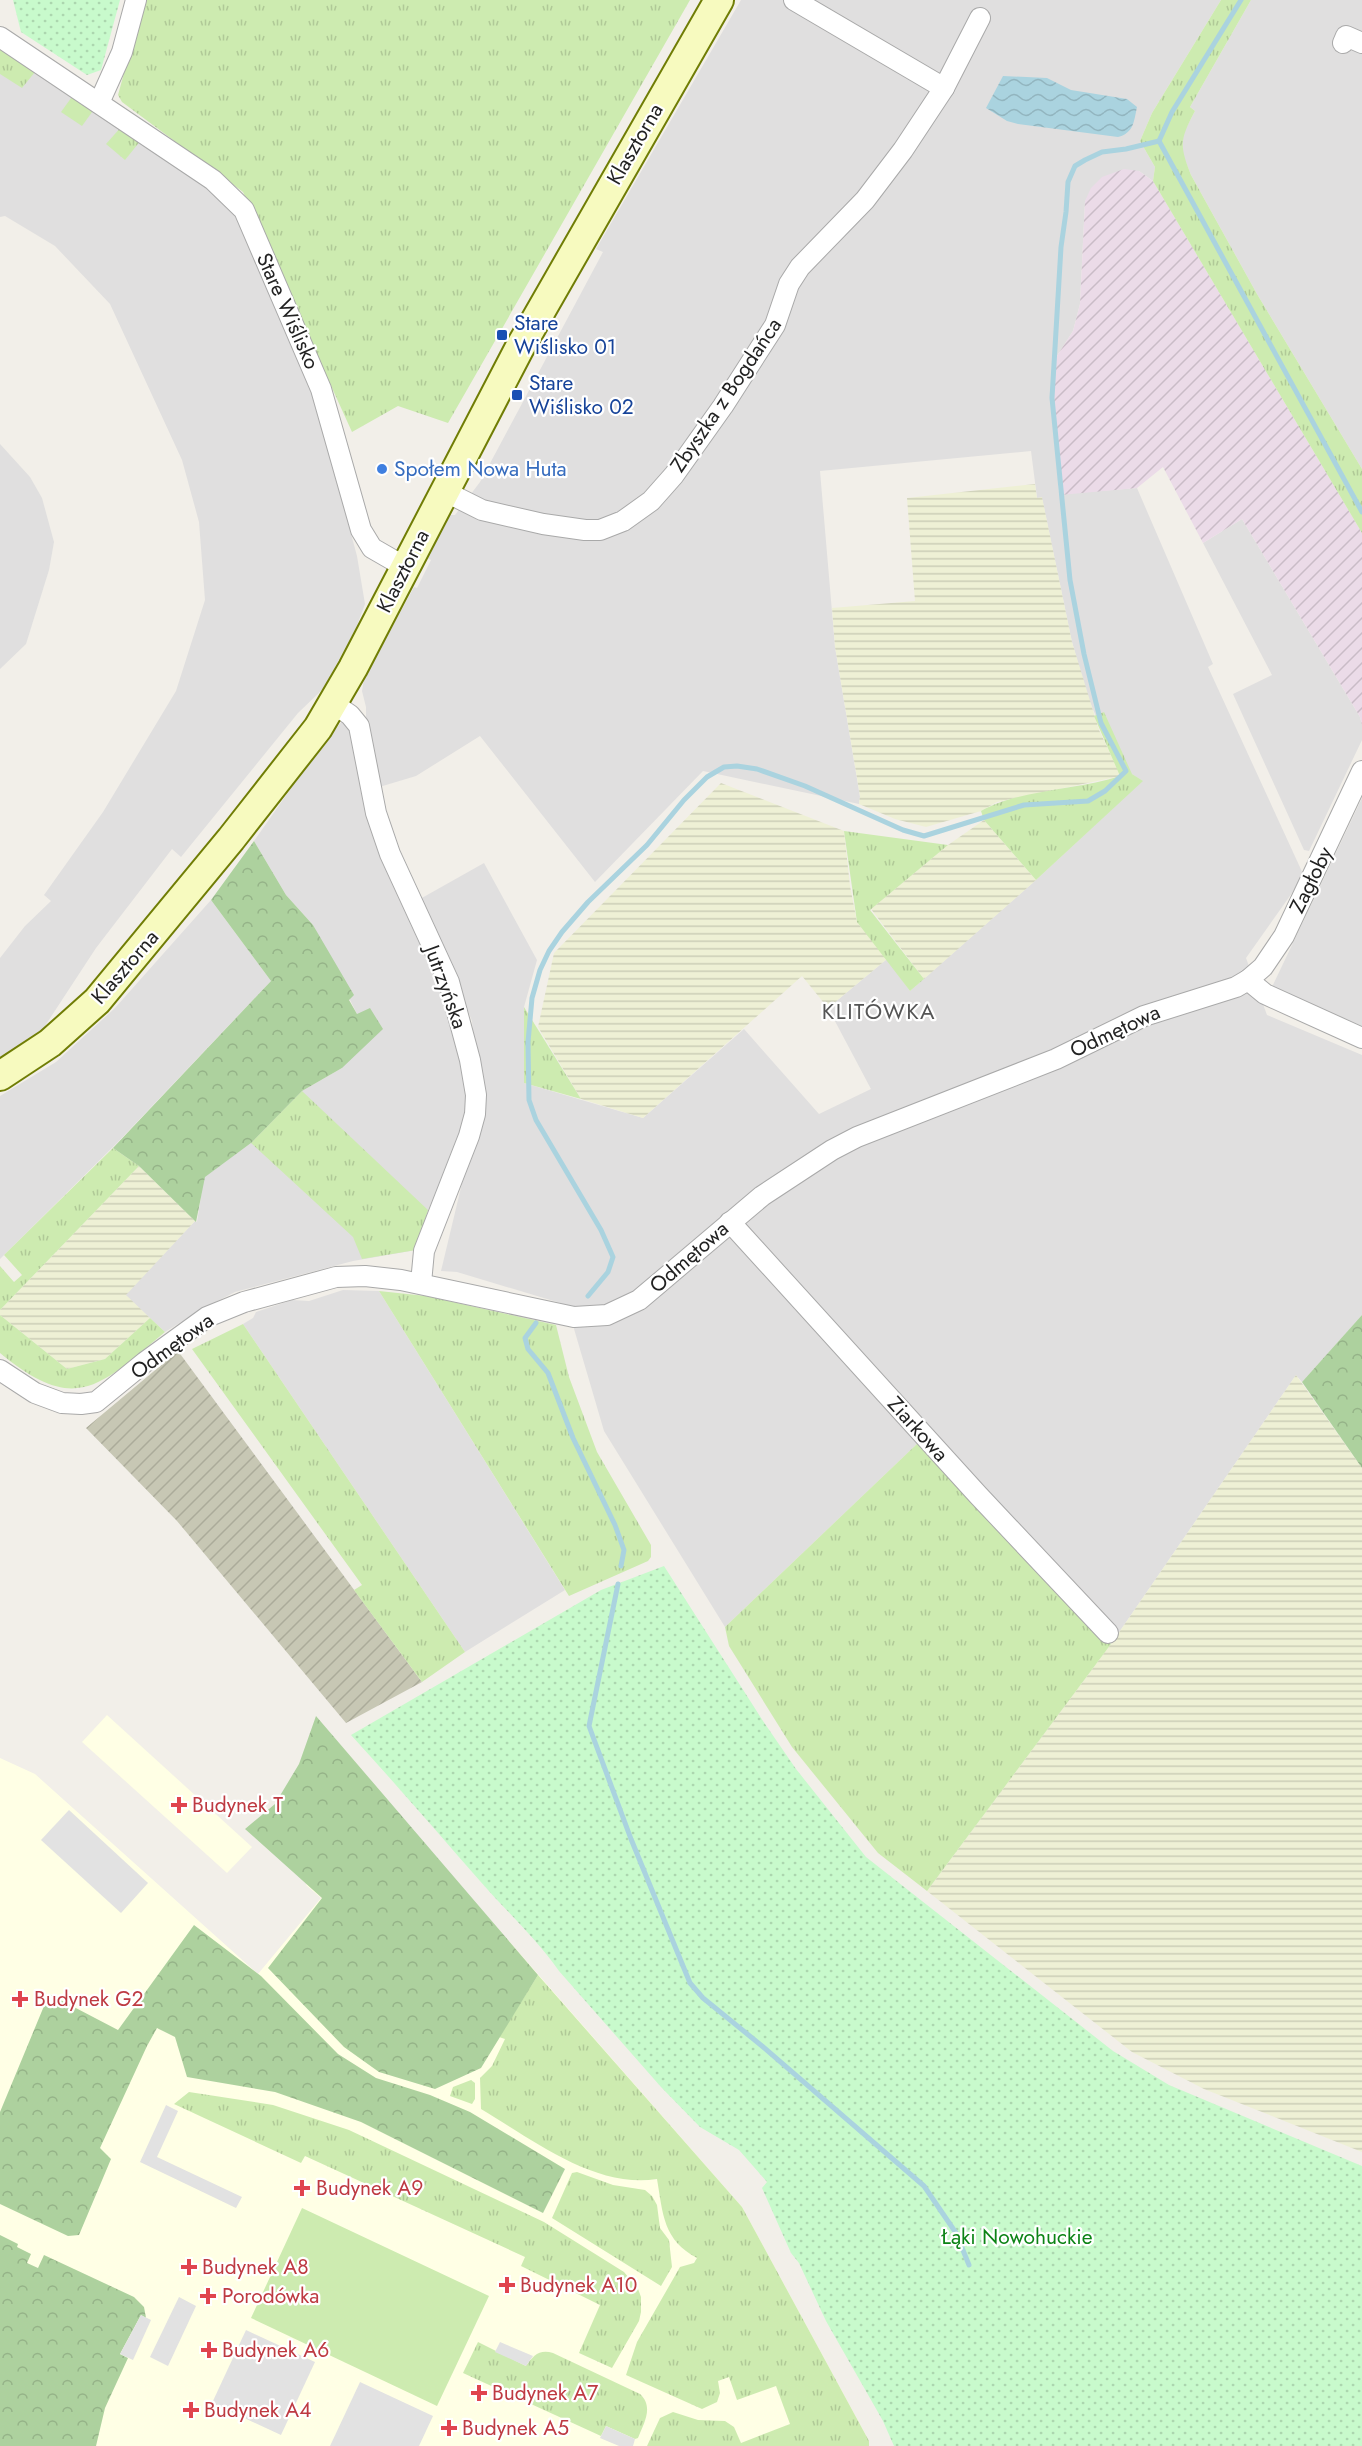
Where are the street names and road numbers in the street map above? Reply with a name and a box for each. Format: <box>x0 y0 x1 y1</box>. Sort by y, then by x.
street label: Klasztorna <box>600 98 670 190</box>
street label: Stare Wiślisko <box>249 248 327 374</box>
street label: Zbyszka z Bogdańca <box>663 312 789 478</box>
street label: Klasztorna <box>369 524 437 618</box>
street label: Zagłoby <box>1282 841 1340 918</box>
street label: Klasztorna <box>84 923 166 1011</box>
street label: Jutrzyńska <box>416 938 475 1033</box>
street label: Odmętowa <box>1065 997 1165 1065</box>
street label: Odmętowa <box>643 1214 735 1300</box>
street label: Odmętowa <box>124 1306 220 1386</box>
street label: Ziarkowa <box>881 1390 955 1468</box>

